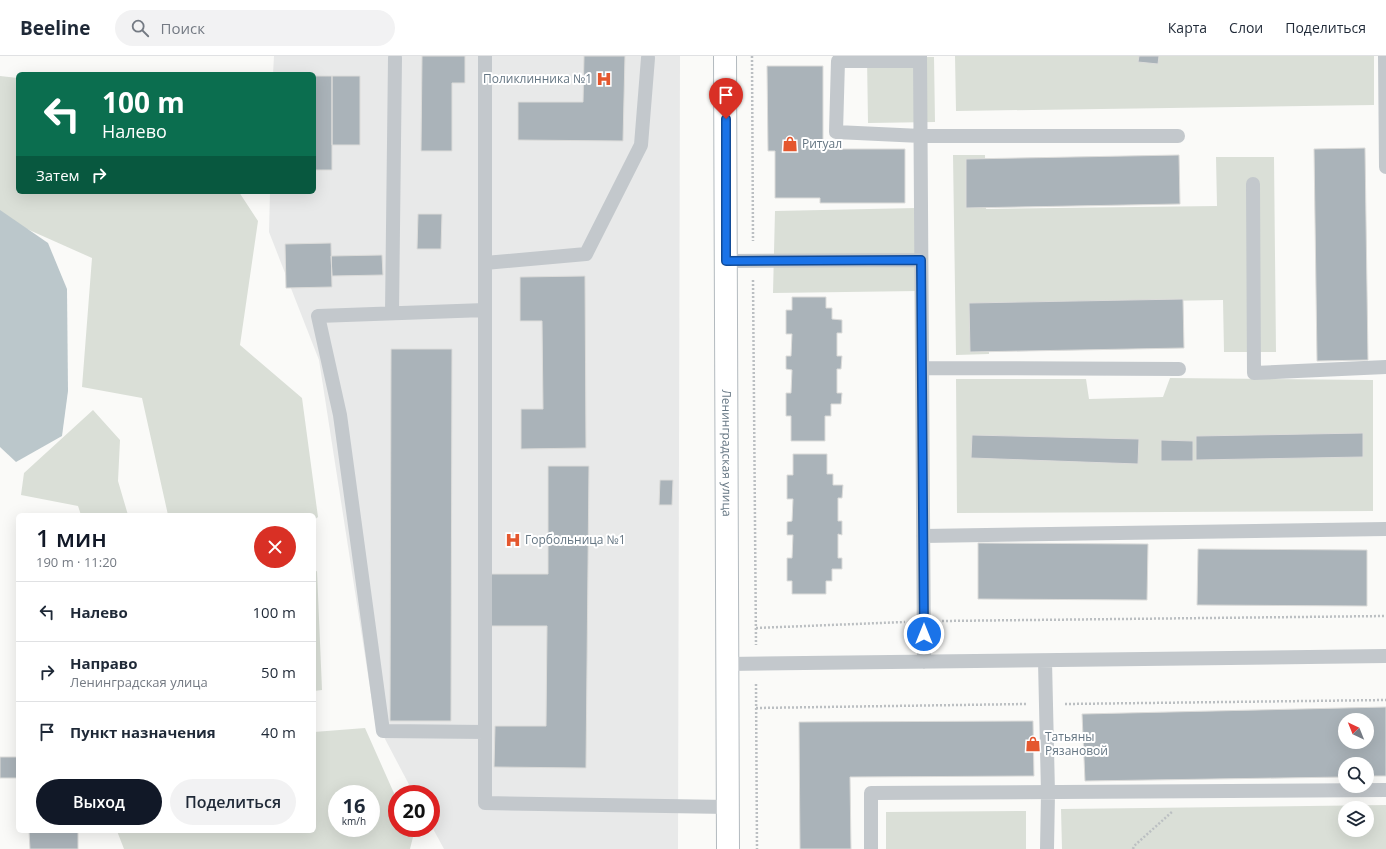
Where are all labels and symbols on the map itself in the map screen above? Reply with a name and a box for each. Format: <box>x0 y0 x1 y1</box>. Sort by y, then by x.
place label: Поликлинника №1 <box>483 70 592 87</box>
hospital icon: Поликлинника №1 <box>595 70 613 88</box>
pin <box>709 78 743 119</box>
shop icon: Ритуал <box>781 135 799 153</box>
place label: Ритуал <box>802 135 842 152</box>
street label: Ленинградская улица <box>718 389 736 517</box>
hospital icon: Горбольница №1 <box>504 531 522 549</box>
place label: Горбольница №1 <box>525 531 626 548</box>
position arrow <box>903 613 945 655</box>
north arrow <box>1338 713 1374 749</box>
place label: Татьяны Рязановой <box>1045 728 1108 759</box>
shop icon: Татьяны Рязановой <box>1024 735 1042 753</box>
speed limit sign: 20 <box>388 785 440 837</box>

